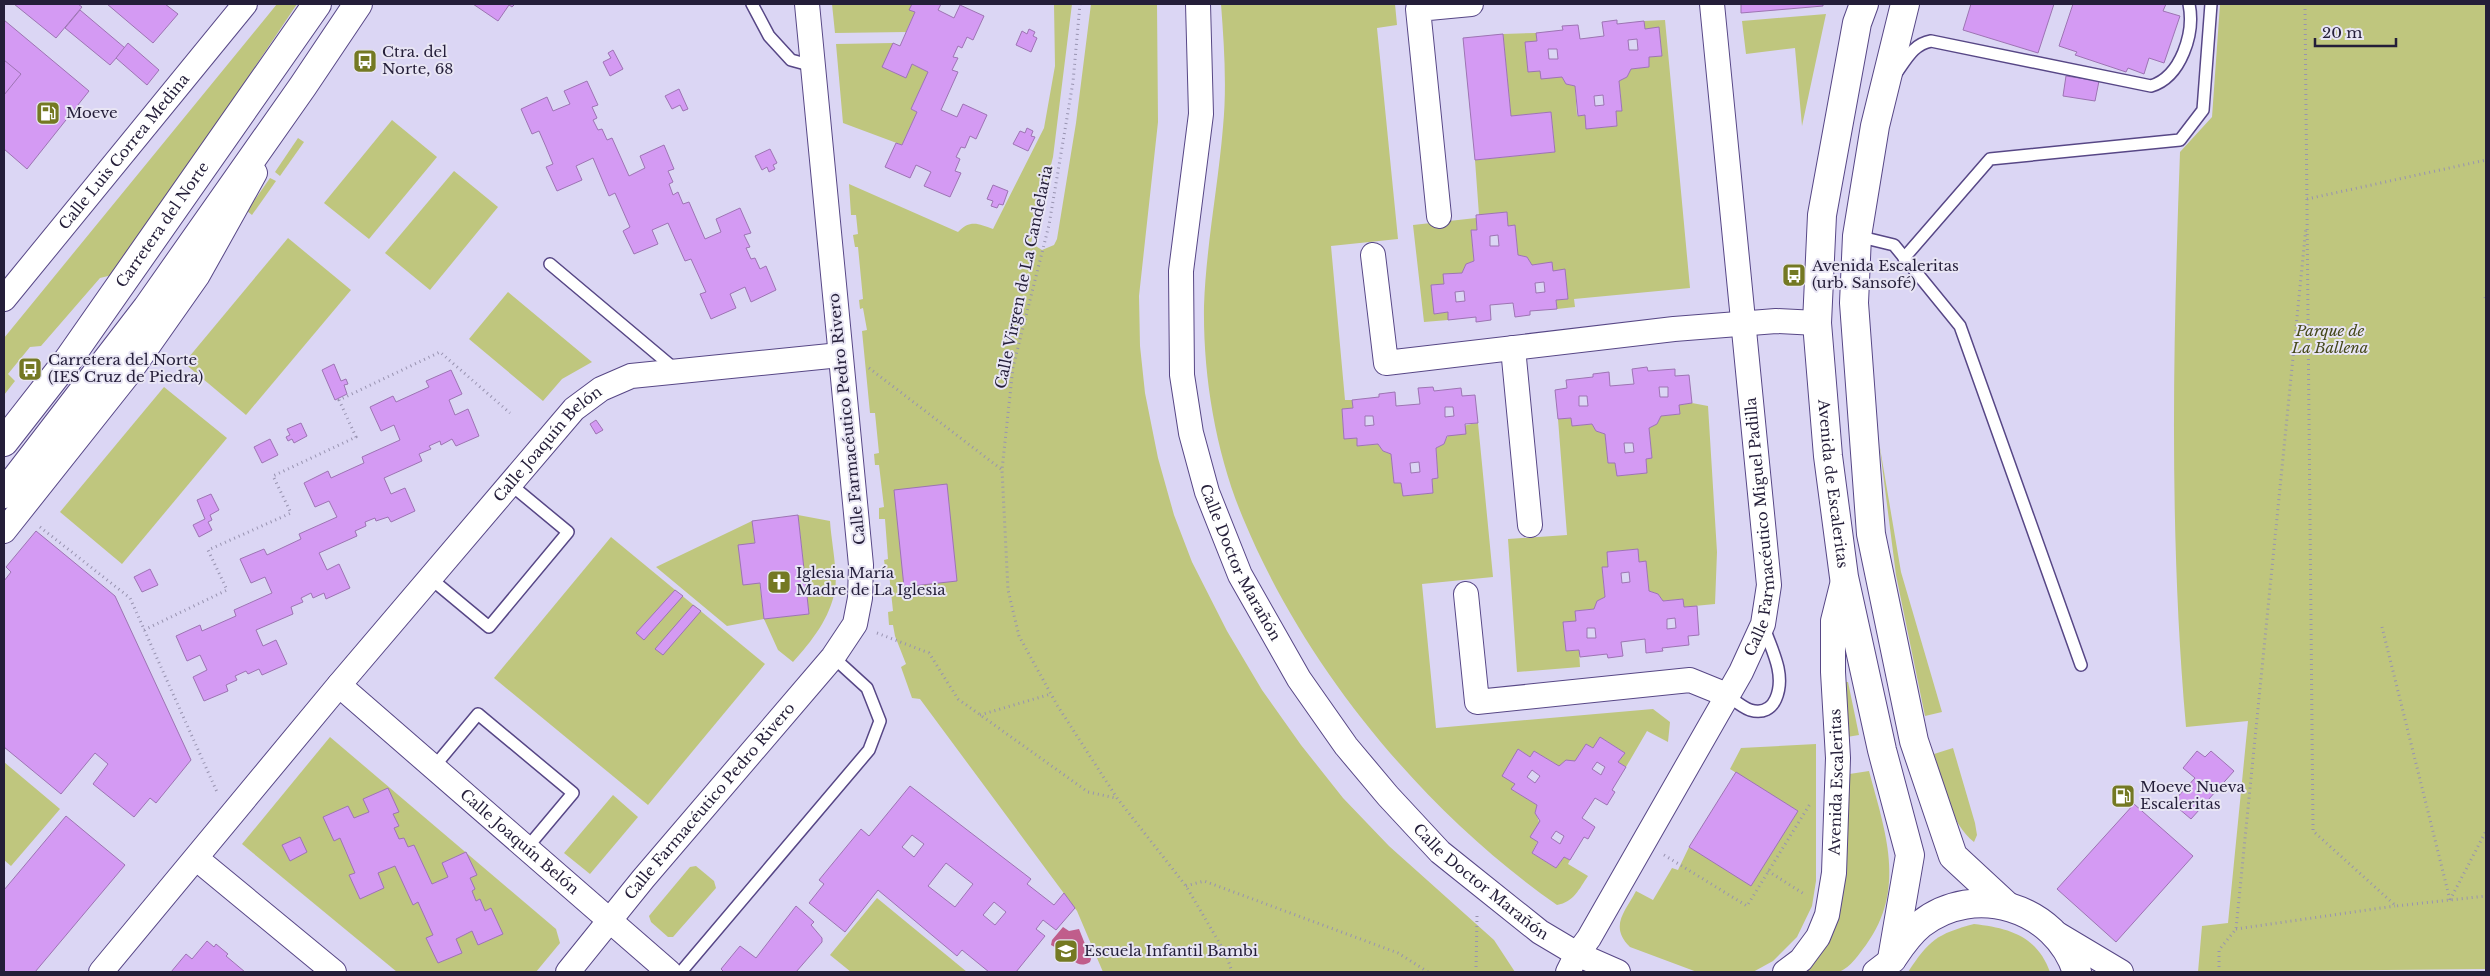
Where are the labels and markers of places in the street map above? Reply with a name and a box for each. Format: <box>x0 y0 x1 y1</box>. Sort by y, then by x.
place label: Ctra. del Norte, 68 <box>382 42 453 78</box>
bus stop icon: Ctra. del Norte, 68 <box>352 48 378 74</box>
fuel station icon: Moeve <box>35 100 61 126</box>
place label: Moeve <box>66 103 118 122</box>
place label: Avenida Escaleritas (urb. Sansofé) <box>1811 256 1959 292</box>
bus stop icon: Avenida Escaleritas (urb. Sansofé) <box>1781 262 1807 288</box>
place label: Carretera del Norte (IES Cruz de Piedra) <box>48 350 203 386</box>
bus stop icon: Carretera del Norte (IES Cruz de Piedra) <box>17 356 43 382</box>
place label: Iglesia María Madre de La Iglesia <box>796 563 946 599</box>
church icon: Iglesia María Madre de La Iglesia <box>766 569 792 595</box>
place label: Moeve Nueva Escaleritas <box>2140 777 2245 813</box>
fuel station icon: Moeve Nueva Escaleritas <box>2110 783 2136 809</box>
school or university icon: Escuela Infantil Bambi <box>1053 938 1079 964</box>
place label: Escuela Infantil Bambi <box>1084 941 1258 960</box>

